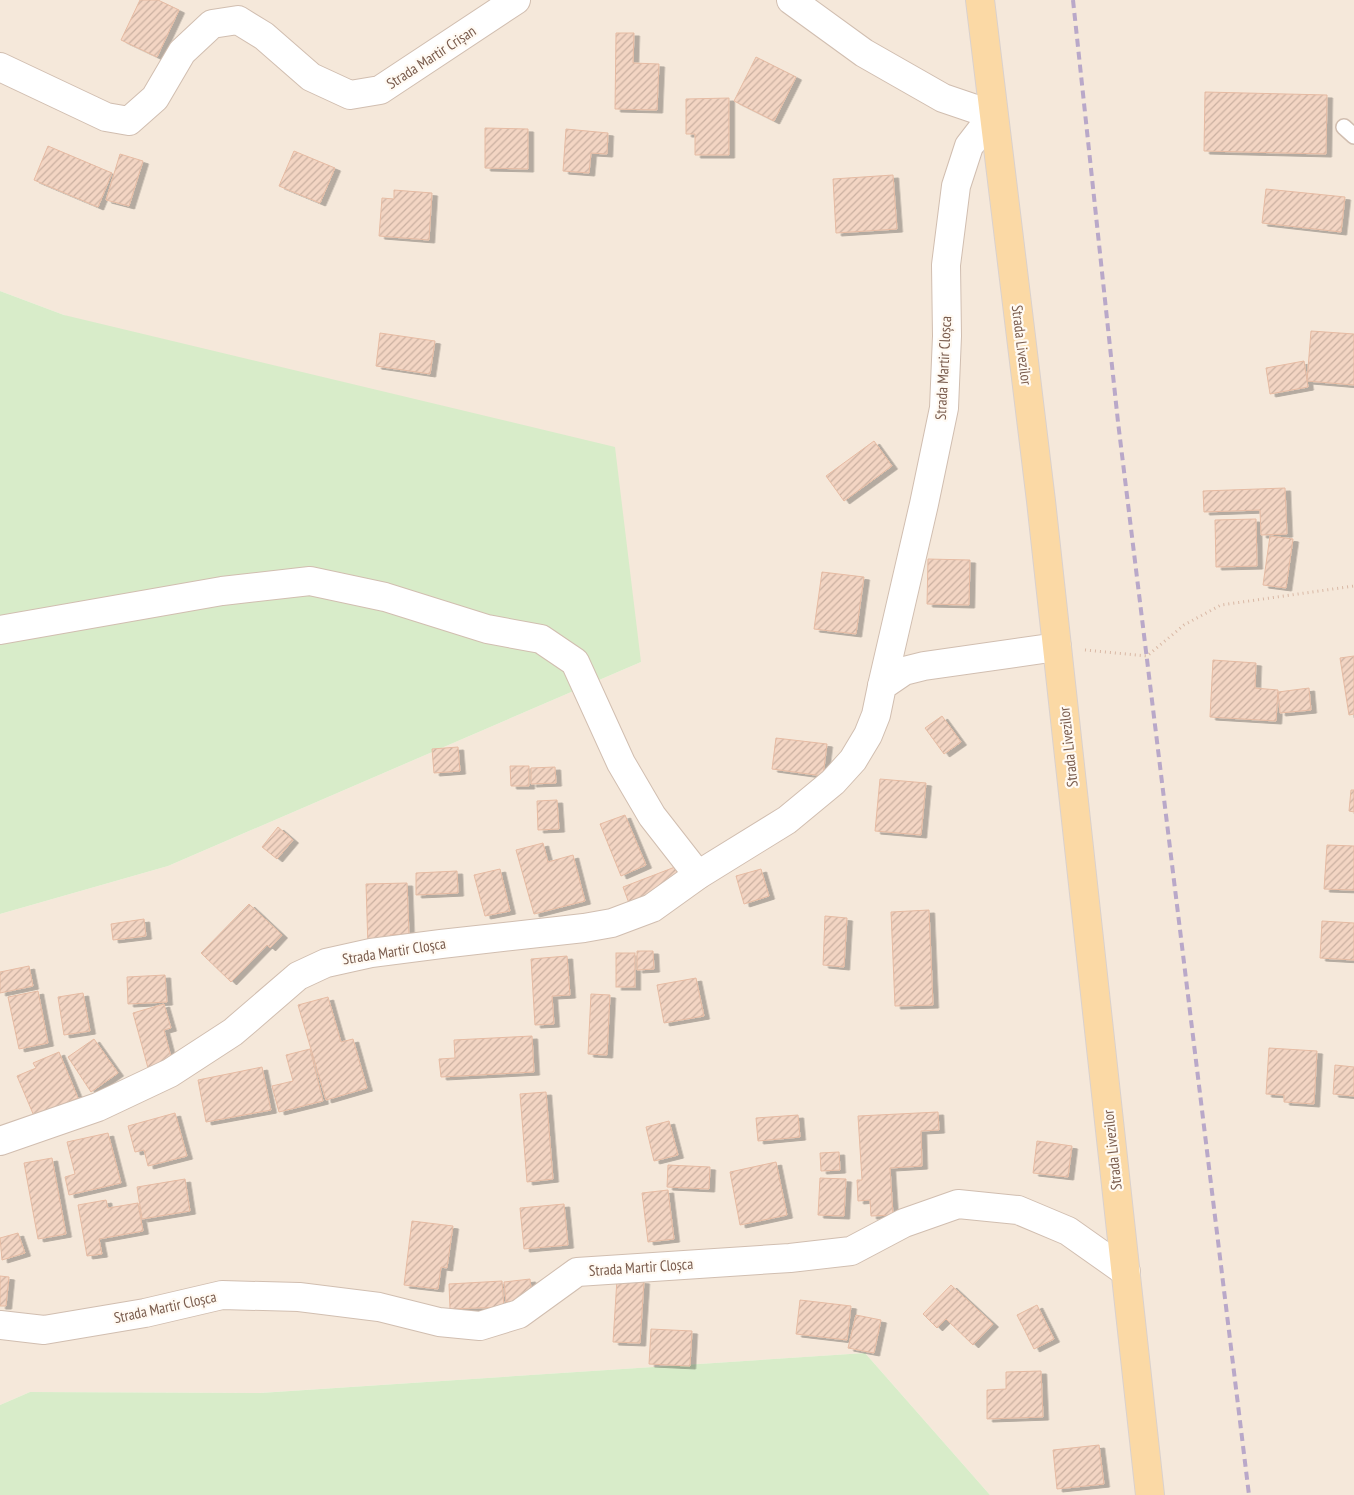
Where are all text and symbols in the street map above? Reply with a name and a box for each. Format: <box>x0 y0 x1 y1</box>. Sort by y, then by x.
street label: Strada Martir Crișan <box>383 21 479 93</box>
street label: Strada Livezilor <box>1008 304 1036 387</box>
street label: Strada Martir Cloșca <box>931 315 955 421</box>
street label: Strada Livezilor <box>1054 705 1082 788</box>
street label: Strada Martir Cloșca <box>341 933 447 969</box>
street label: Strada Livezilor <box>1098 1108 1126 1191</box>
street label: Strada Martir Cloșca <box>588 1254 694 1280</box>
street label: Strada Martir Cloșca <box>112 1287 218 1327</box>

